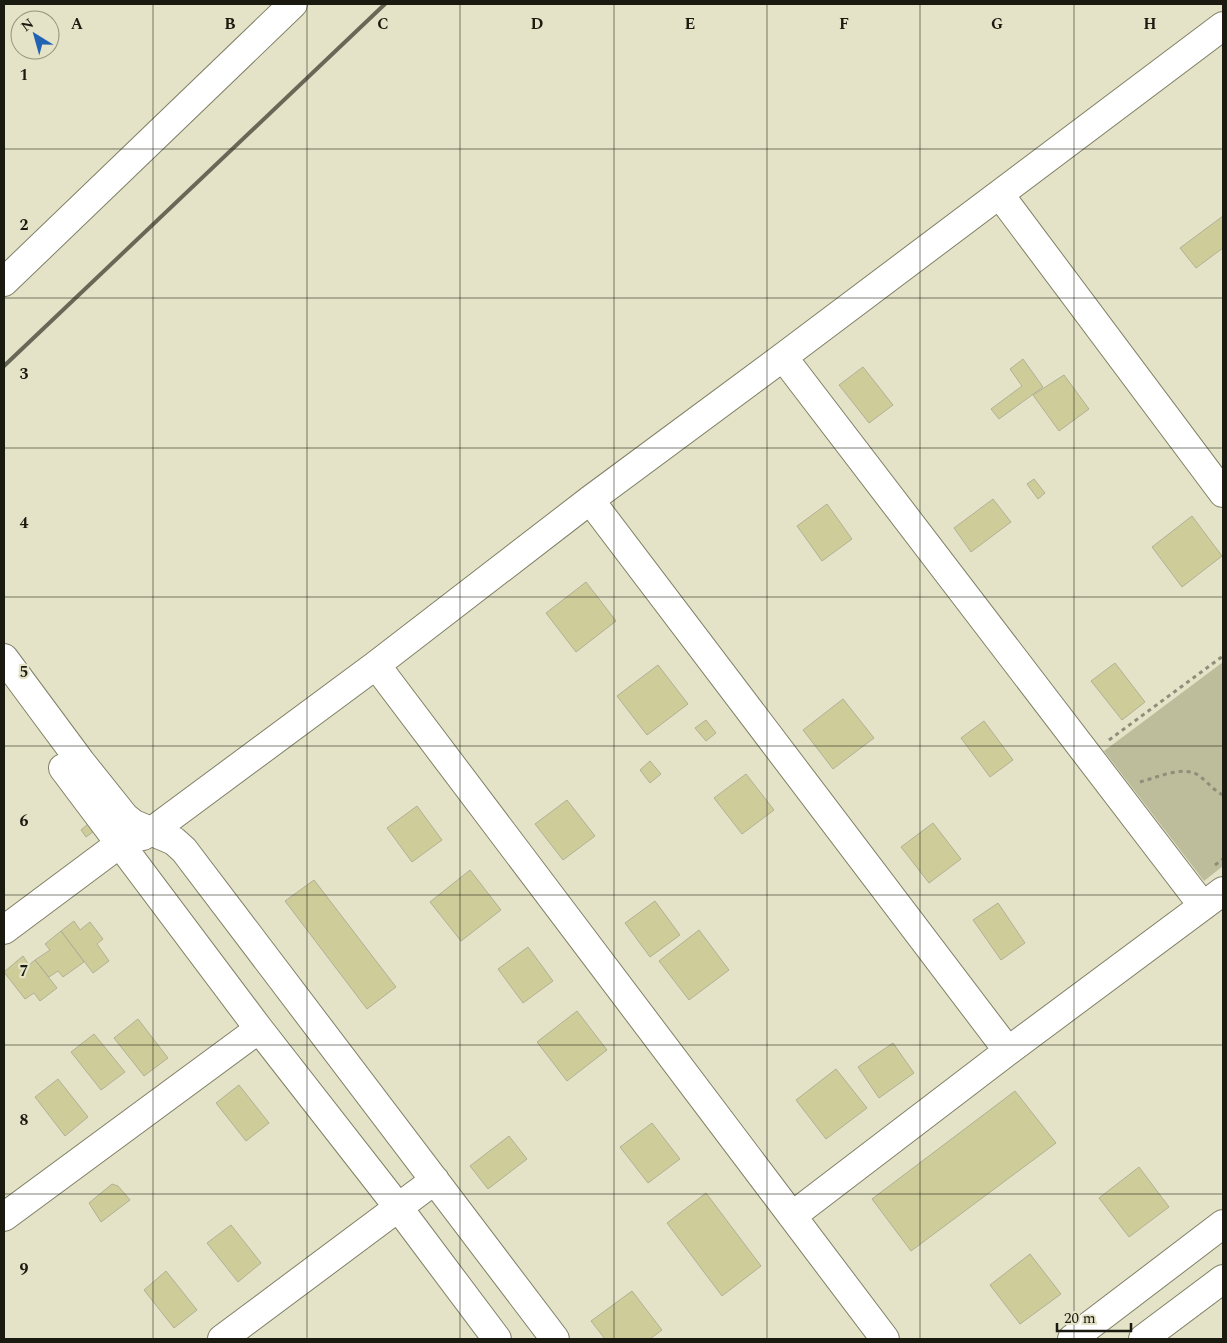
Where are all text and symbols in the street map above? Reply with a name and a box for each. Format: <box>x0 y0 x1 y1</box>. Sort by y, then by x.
north arrow <box>10 10 60 60</box>
text: A <box>71 12 84 36</box>
text: B <box>224 12 236 36</box>
text: C <box>377 12 389 36</box>
text: D <box>531 12 544 36</box>
text: E <box>685 12 695 36</box>
text: F <box>839 12 849 36</box>
text: G <box>991 12 1003 36</box>
text: H <box>1143 12 1157 36</box>
text: N <box>17 13 38 37</box>
text: 1 <box>20 63 28 87</box>
text: 2 <box>20 213 29 237</box>
text: 3 <box>20 362 29 386</box>
text: 4 <box>20 511 29 535</box>
text: 5 <box>20 660 28 684</box>
text: 6 <box>20 809 29 833</box>
text: 7 <box>20 959 29 983</box>
text: 8 <box>20 1108 29 1132</box>
text: 9 <box>20 1257 29 1281</box>
scale bar <box>1057 1300 1131 1332</box>
text: 20 m <box>1064 1307 1096 1330</box>

